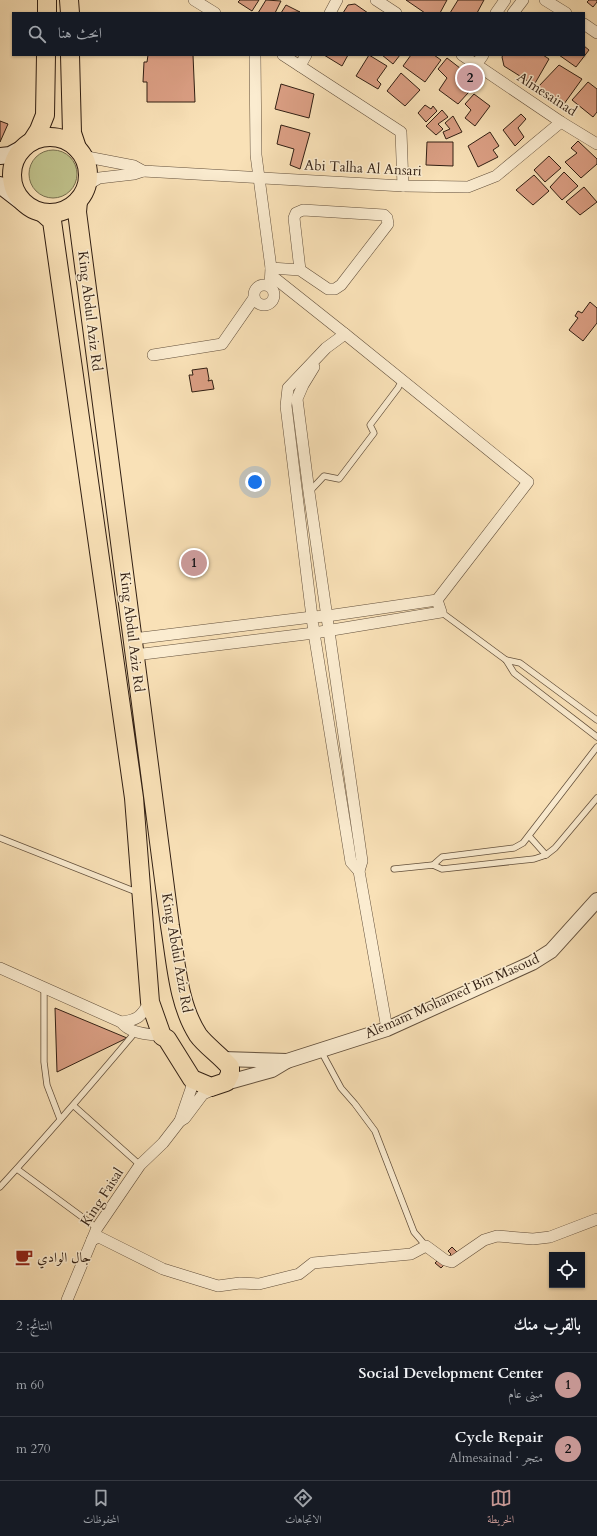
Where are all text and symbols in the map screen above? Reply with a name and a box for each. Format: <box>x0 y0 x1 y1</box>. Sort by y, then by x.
search box <box>12 12 585 56</box>
icon: search <box>26 23 48 45</box>
text: ابحث هنا <box>58 23 102 43</box>
pin: 2 <box>457 63 483 93</box>
street label: Almesainad <box>513 68 581 121</box>
street label: Abi Talha Al Ansari <box>304 155 422 181</box>
street label: King Abdul Aziz Rd <box>73 250 107 373</box>
your location <box>245 472 265 492</box>
pin: 1 <box>181 548 207 578</box>
street label: King Abdul Aziz Rd <box>115 571 149 694</box>
street label: King Abdul Aziz Rd <box>157 892 197 1015</box>
street label: Alemam Mohamed Bin Masoud <box>362 949 543 1043</box>
street label: King Faisal <box>76 1164 128 1230</box>
cafe icon: جال الوادي <box>14 1247 34 1267</box>
place label: جال الوادي <box>37 1248 91 1269</box>
map controls <box>549 1252 585 1288</box>
button: locate <box>549 1252 585 1288</box>
text: بالقرب منك <box>514 1313 581 1336</box>
text: النتائج: 2 <box>16 1317 52 1335</box>
text: Social Development Center <box>359 1363 543 1383</box>
text: 60 m <box>16 1376 44 1394</box>
text: 1 <box>565 1376 571 1394</box>
text: مبنى عام <box>508 1385 543 1403</box>
text: Cycle Repair <box>455 1427 543 1447</box>
text: 270 m <box>16 1440 50 1458</box>
text: 2 <box>565 1440 571 1458</box>
text: متجر · Almesainad <box>449 1449 543 1467</box>
tab: المحفوظات <box>83 1487 119 1530</box>
tab: الاتجاهات <box>285 1487 322 1530</box>
tab: الخريطة <box>487 1487 514 1530</box>

